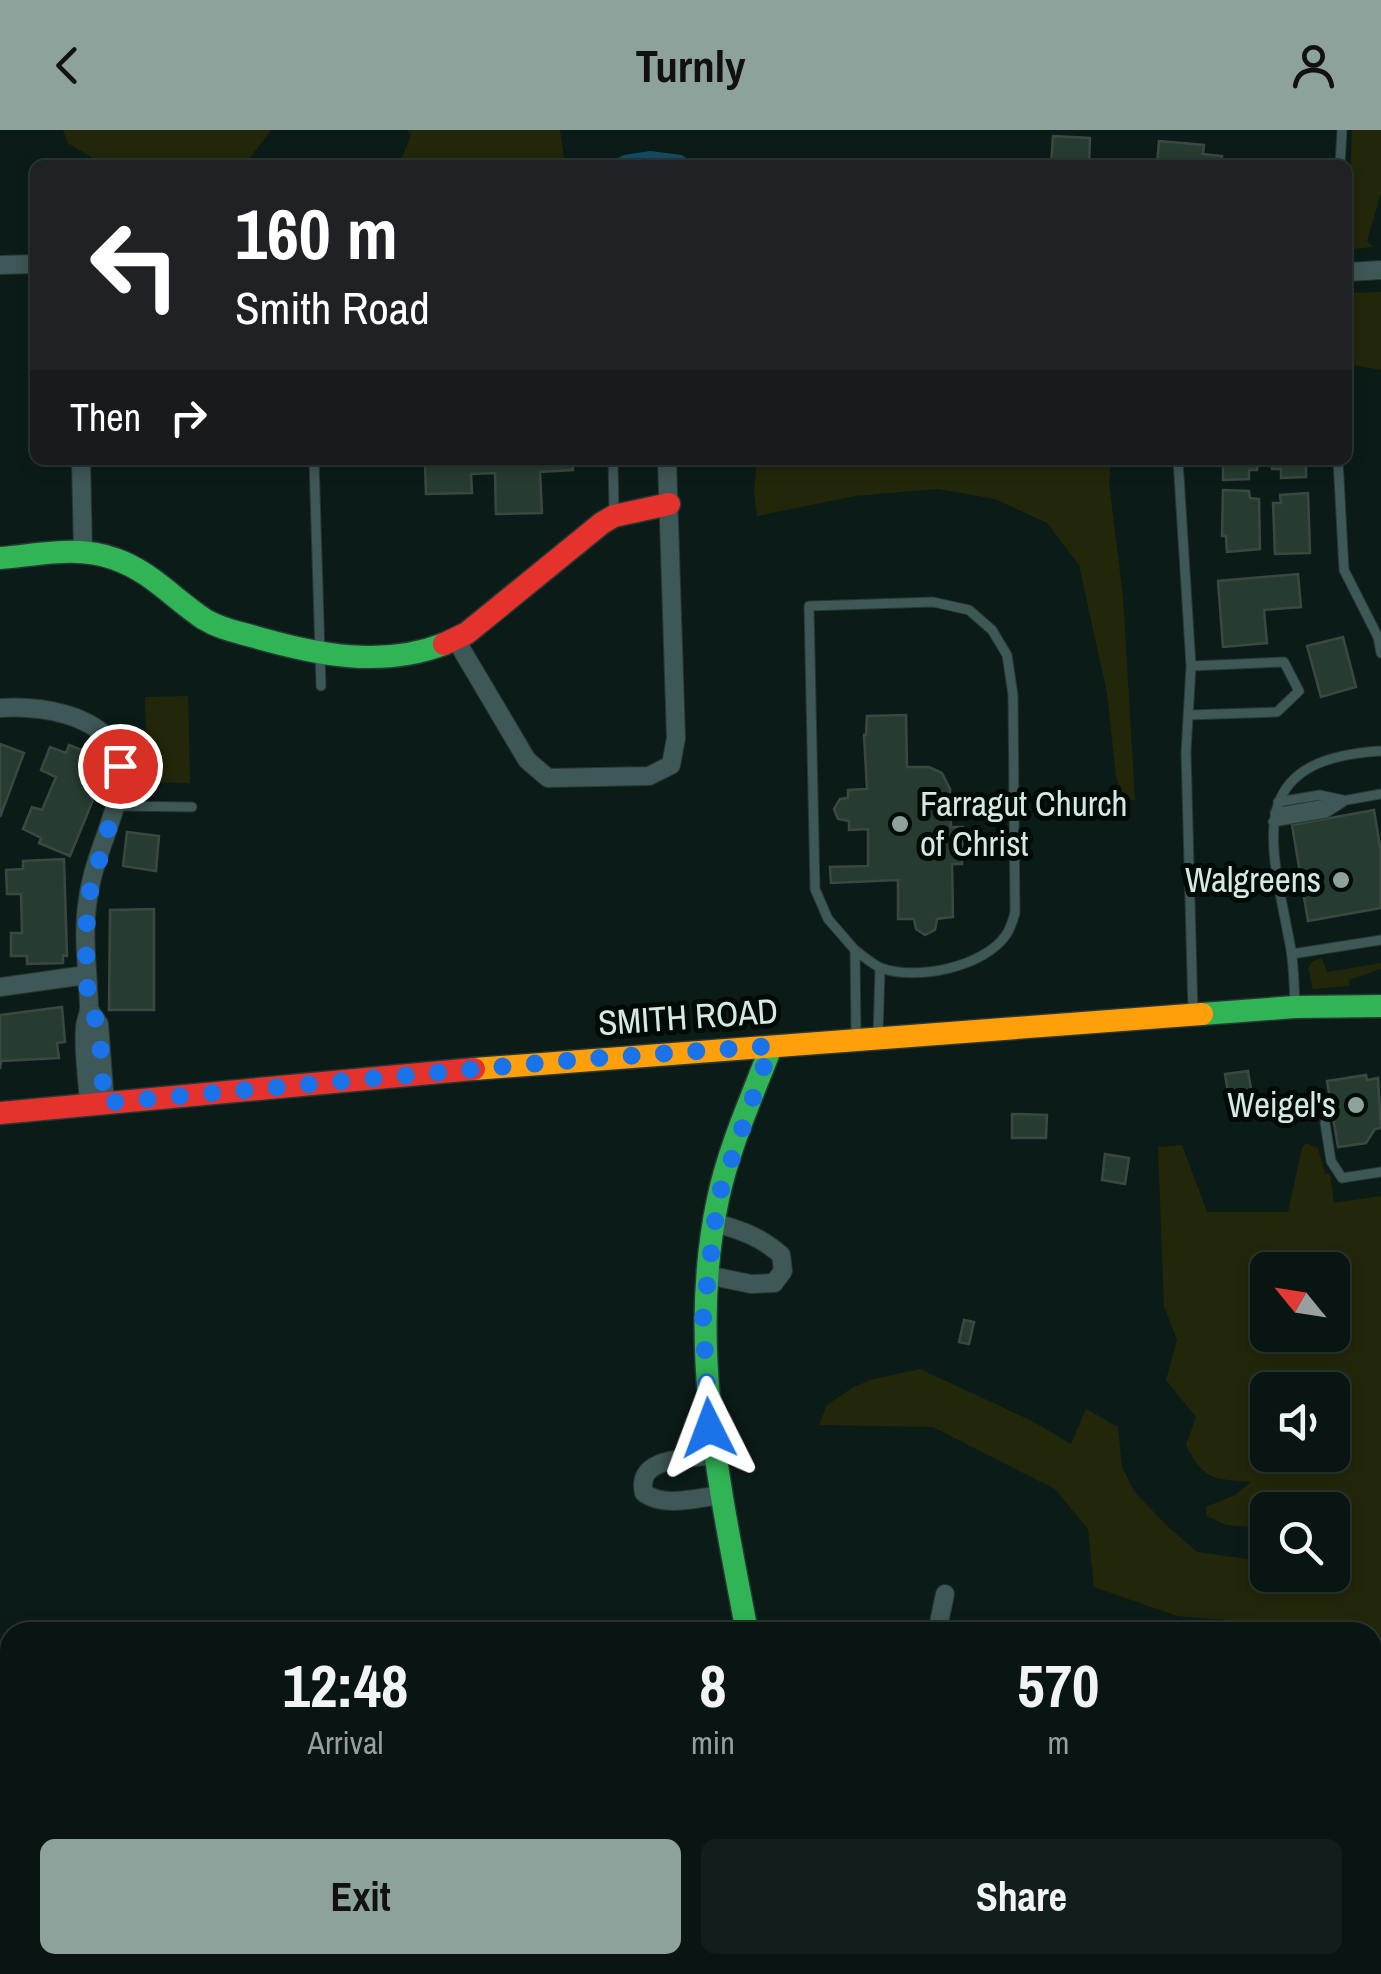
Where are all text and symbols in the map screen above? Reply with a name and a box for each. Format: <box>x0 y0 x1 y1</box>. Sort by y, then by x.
text: Turnly <box>635 35 746 96</box>
icon: back <box>40 38 95 93</box>
icon: person <box>1286 38 1341 93</box>
text: 160 m <box>235 187 398 281</box>
icon: left <box>70 200 200 330</box>
text: Smith Road <box>235 277 430 338</box>
icon: right <box>161 390 216 445</box>
text: Then <box>70 392 141 443</box>
pin <box>78 724 163 809</box>
icon: arrive <box>93 739 148 794</box>
place label: Farragut Church of Christ <box>920 780 1128 867</box>
marker: Farragut Church of Christ <box>889 813 911 835</box>
place label: Walgreens <box>1185 856 1321 903</box>
marker: Walgreens <box>1330 869 1352 891</box>
street label: SMITH ROAD <box>596 987 779 1046</box>
place label: Weigel's <box>1227 1081 1336 1128</box>
marker: Weigel's <box>1345 1094 1367 1116</box>
north arrow <box>1250 1252 1350 1352</box>
map controls <box>1250 1252 1350 1592</box>
button: sound <box>1250 1372 1350 1472</box>
position arrow <box>657 1376 761 1480</box>
button: search <box>1250 1492 1350 1592</box>
text: 12:48 <box>283 1645 408 1726</box>
text: 8 <box>699 1645 727 1726</box>
text: 570 <box>1017 1645 1099 1726</box>
text: Arrival <box>308 1721 383 1764</box>
text: min <box>691 1721 735 1764</box>
text: m <box>1047 1721 1069 1764</box>
button: Exit <box>40 1839 681 1954</box>
button: Share <box>701 1839 1342 1954</box>

